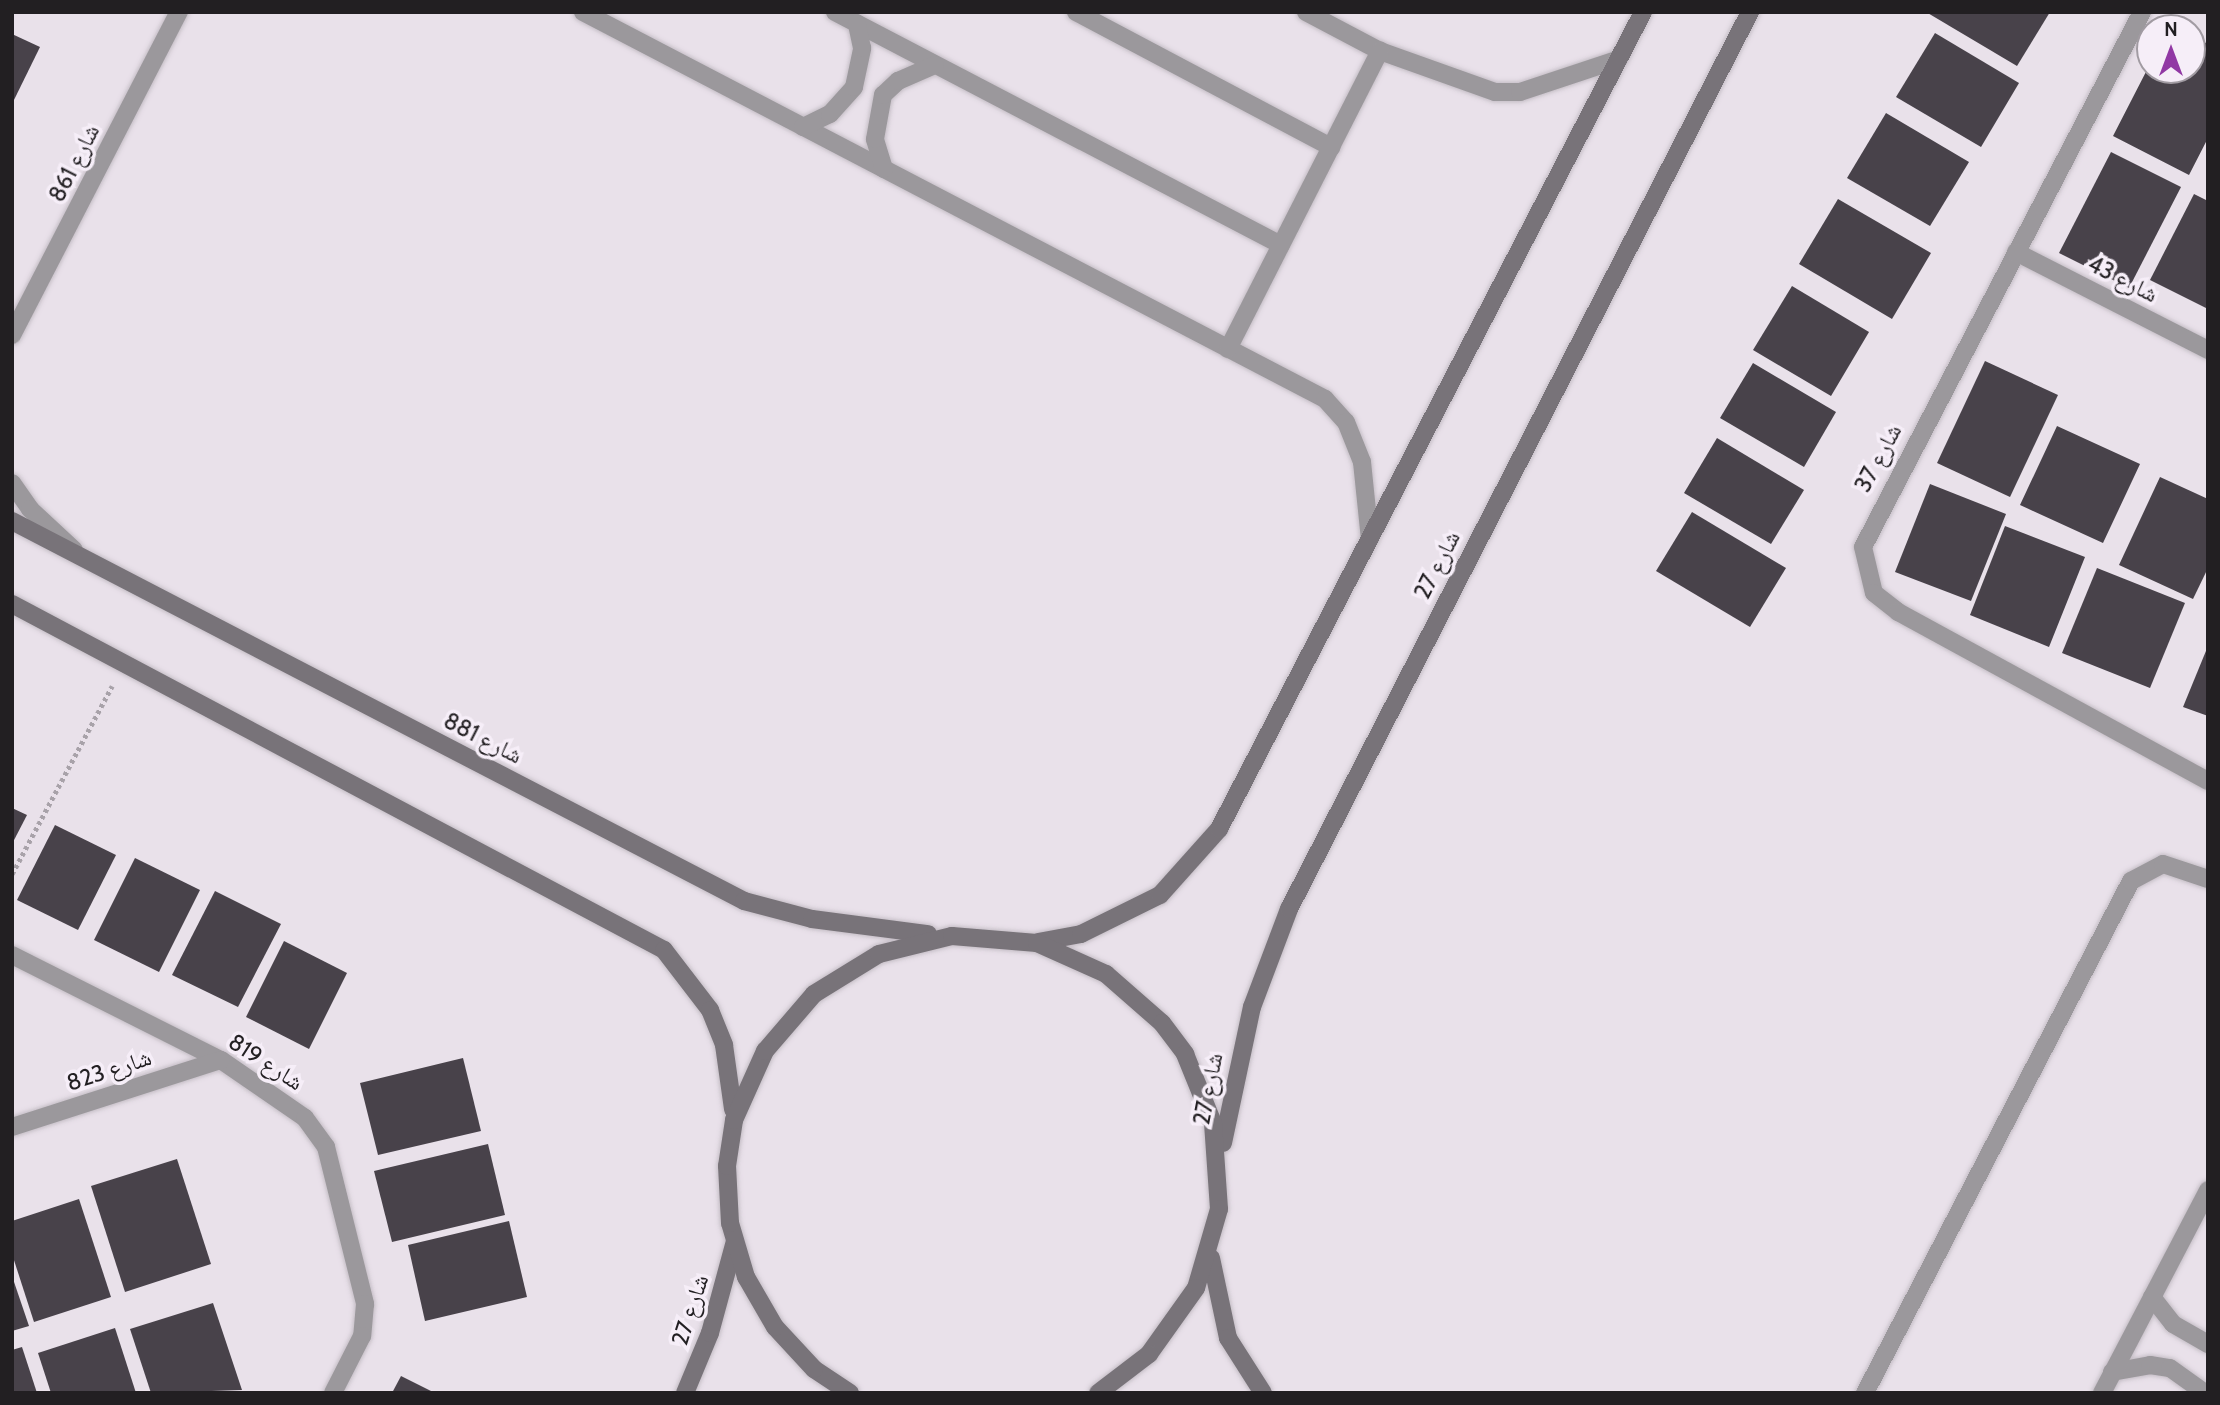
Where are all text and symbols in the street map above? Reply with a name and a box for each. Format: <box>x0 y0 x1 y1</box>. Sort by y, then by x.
north arrow <box>2136 14 2206 84</box>
text: N <box>2164 18 2178 41</box>
street label: شارع 861 <box>43 120 105 206</box>
street label: شارع 43 <box>2083 250 2163 308</box>
street label: شارع 37 <box>1849 419 1907 497</box>
street label: شارع 27 <box>1408 526 1466 604</box>
street label: شارع 881 <box>439 707 527 769</box>
street label: شارع 819 <box>224 1028 308 1096</box>
street label: شارع 823 <box>63 1043 155 1097</box>
street label: شارع 27 <box>1188 1051 1228 1127</box>
street label: شارع 27 <box>666 1271 714 1349</box>

